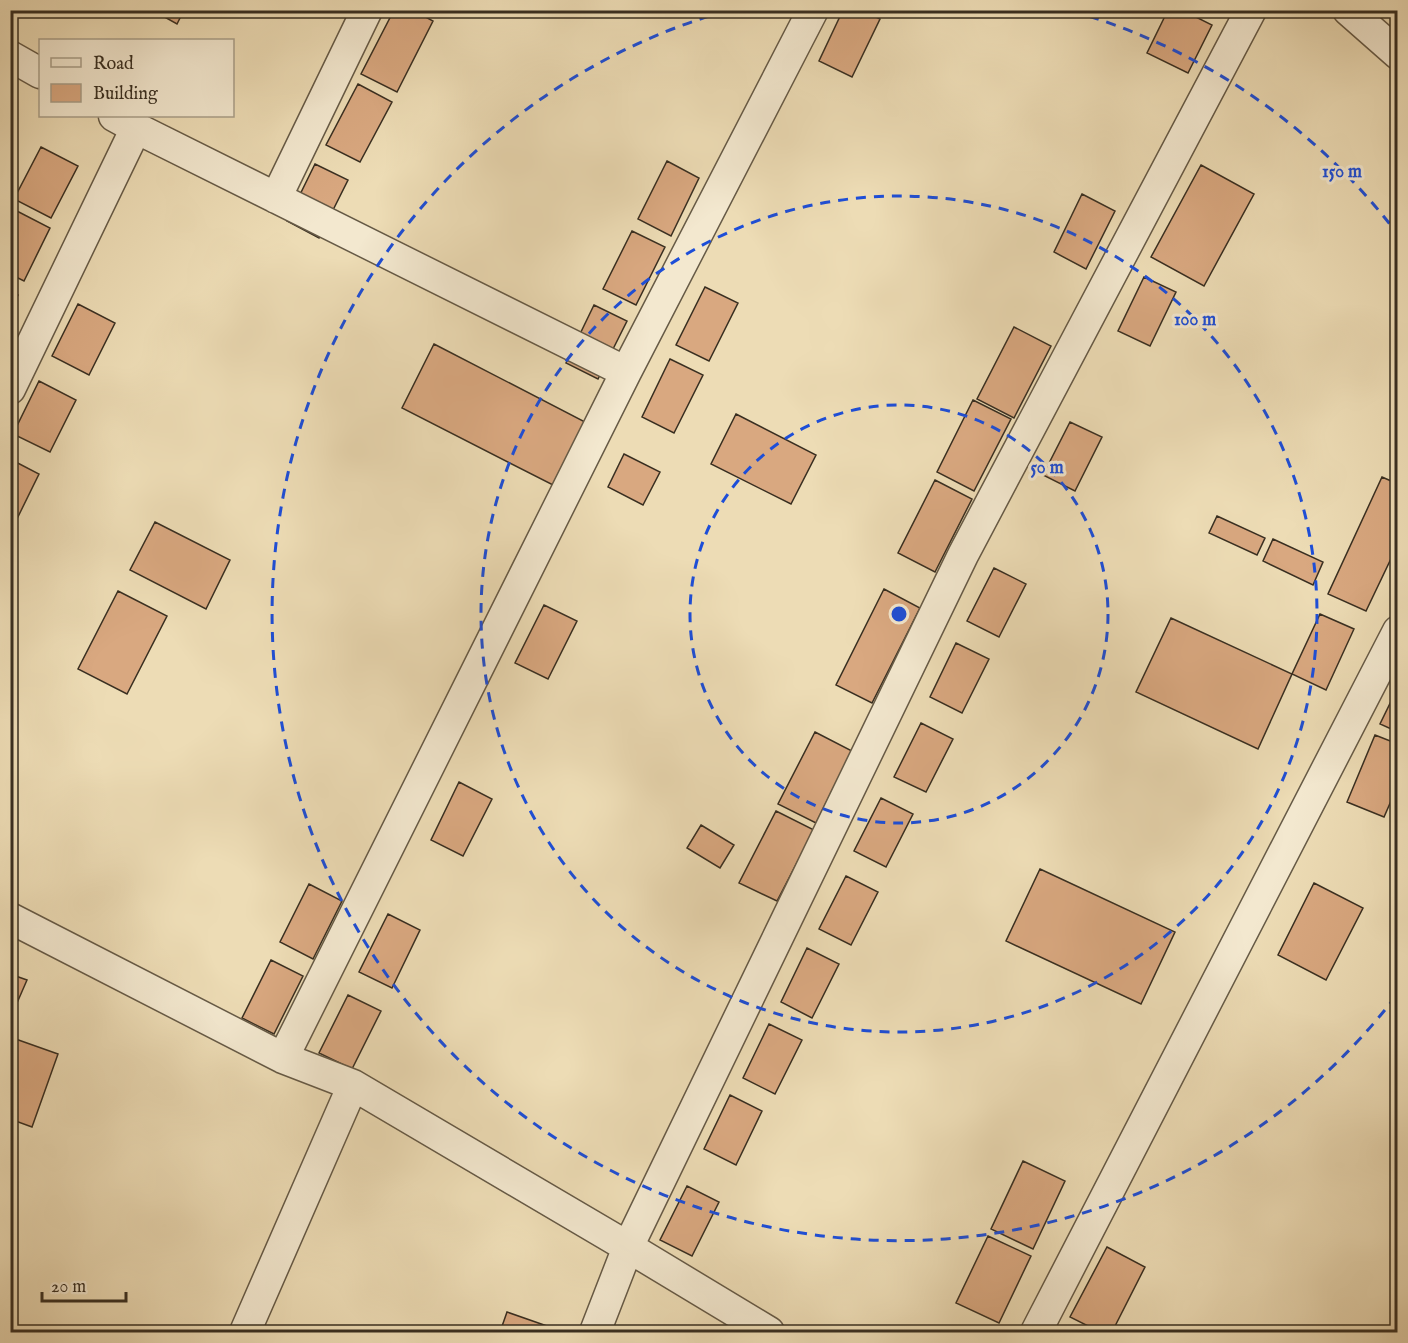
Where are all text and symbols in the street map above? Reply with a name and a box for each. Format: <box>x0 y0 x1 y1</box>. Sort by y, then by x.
legend <box>39 39 234 117</box>
text: Road <box>93 53 134 76</box>
text: Building <box>93 83 158 106</box>
text: 150 m <box>1322 161 1362 184</box>
text: 100 m <box>1174 309 1216 332</box>
text: 50 m <box>1030 457 1064 480</box>
centre of rings <box>889 604 909 624</box>
scale bar <box>42 1265 126 1303</box>
text: 20 m <box>51 1276 86 1299</box>

